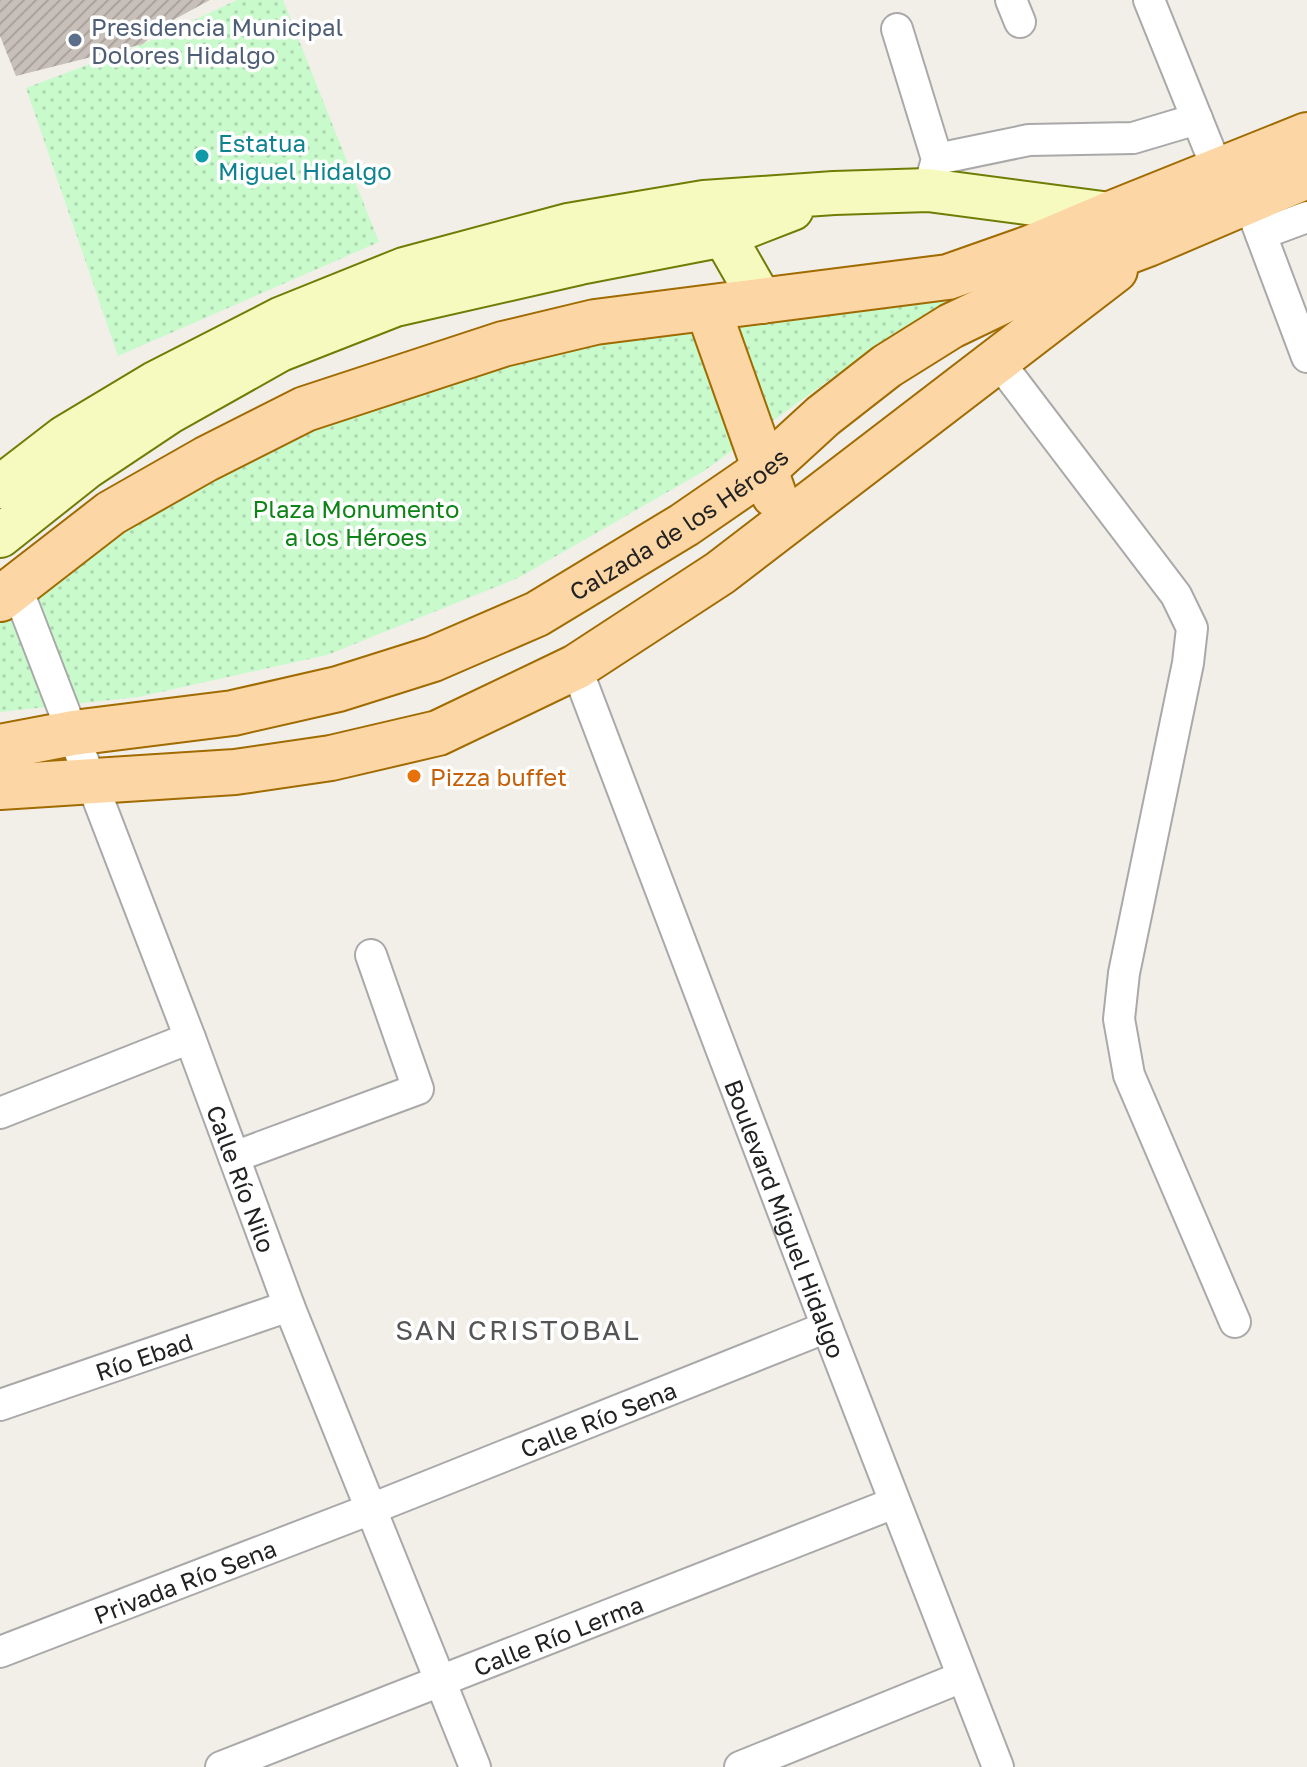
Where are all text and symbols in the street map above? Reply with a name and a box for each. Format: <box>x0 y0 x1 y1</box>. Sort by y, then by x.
place label: Presidencia Municipal Dolores Hidalgo <box>91 12 343 69</box>
marker: Presidencia Municipal Dolores Hidalgo <box>66 31 84 49</box>
place label: Estatua Miguel Hidalgo <box>218 128 392 185</box>
marker: Estatua Miguel Hidalgo <box>193 147 211 165</box>
street label: Calzada de los Héroes <box>564 441 793 606</box>
park label: Plaza Monumento a los Héroes <box>253 494 459 551</box>
place label: Pizza buffet <box>430 762 567 791</box>
marker: Pizza buffet <box>405 767 423 785</box>
street label: Boulevard Miguel Hidalgo <box>720 1075 852 1362</box>
street label: Calle Río Nilo <box>201 1101 282 1256</box>
district label: SAN CRISTOBAL <box>395 1313 641 1346</box>
street label: Río Ebad <box>91 1326 196 1386</box>
street label: Calle Río Sena <box>516 1374 680 1463</box>
street label: Privada Río Sena <box>90 1533 280 1629</box>
street label: Calle Río Lerma <box>469 1588 647 1681</box>

